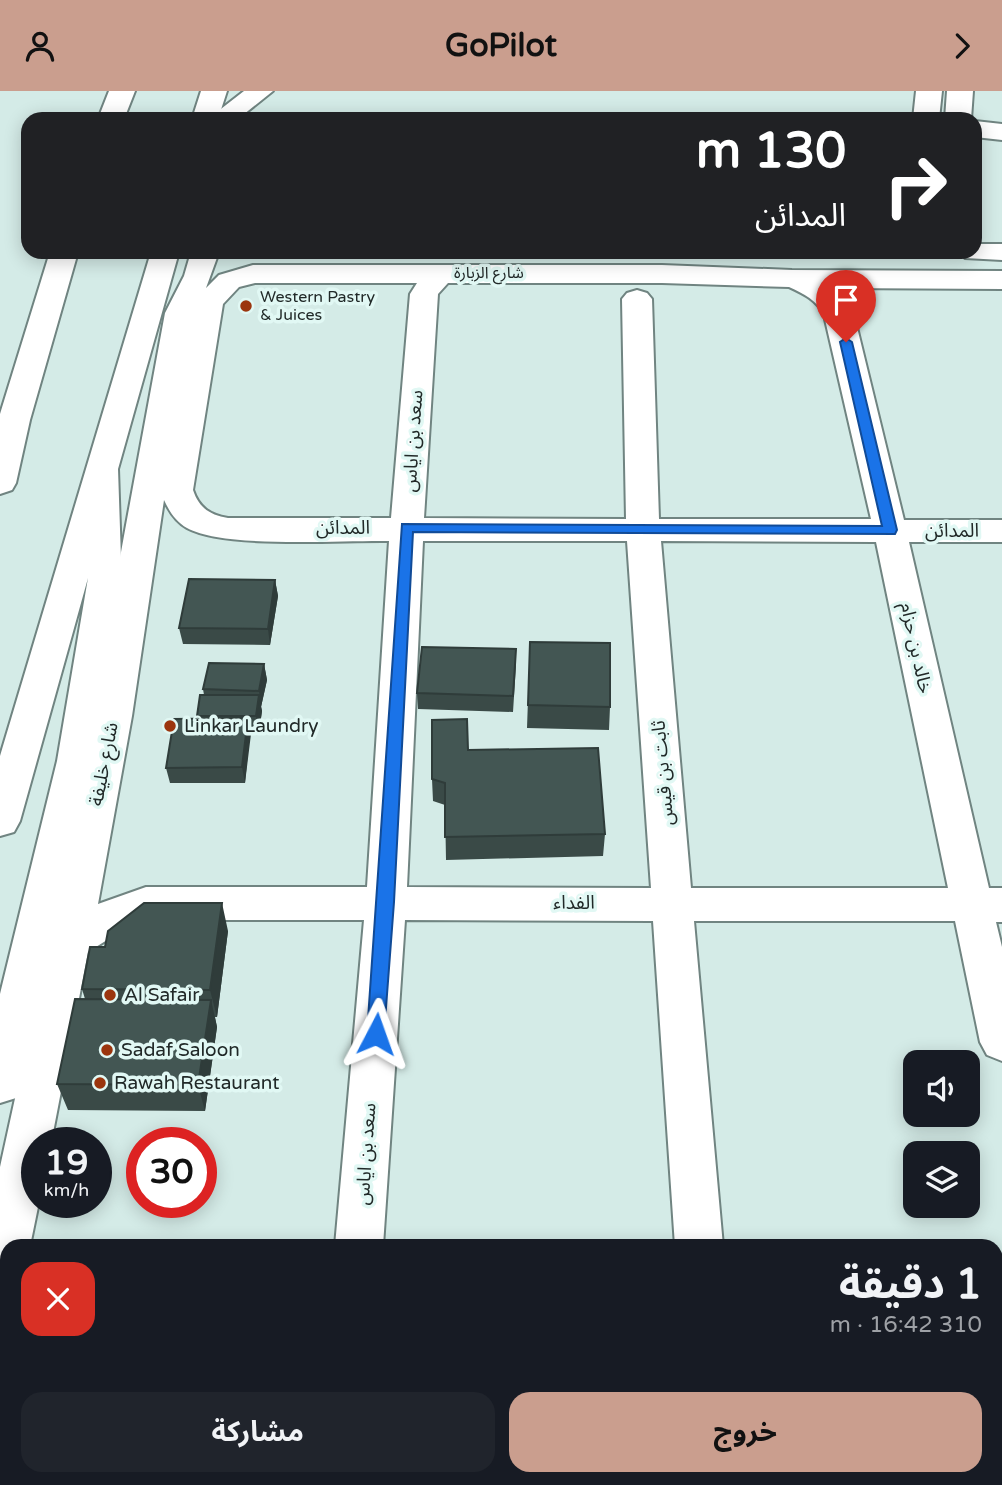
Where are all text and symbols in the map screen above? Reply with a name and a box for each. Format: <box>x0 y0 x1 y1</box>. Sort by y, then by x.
icon: person <box>21 27 59 65</box>
text: GoPilot <box>445 27 557 65</box>
icon: forward <box>943 27 981 65</box>
text: 130 m <box>696 122 846 181</box>
icon: right <box>870 140 961 231</box>
text: المدائن <box>755 197 846 235</box>
street label: شارع الزبارة <box>454 263 524 285</box>
pin <box>816 270 876 342</box>
icon: arrive <box>827 281 865 319</box>
place label: Western Pastry & Juices <box>260 287 375 325</box>
marker: Western Pastry & Juices <box>238 298 254 314</box>
street label: سعد بن اياس <box>398 389 428 493</box>
street label: المدائن <box>316 517 370 539</box>
street label: المدائن <box>925 520 979 542</box>
street label: خالد بن حزام <box>893 600 936 696</box>
place label: Linkar Laundry <box>184 715 318 737</box>
marker: Linkar Laundry <box>162 718 178 734</box>
street label: ثابت بن قيس <box>647 719 679 827</box>
street label: شارع خليفة <box>85 720 125 808</box>
street label: الفداء <box>553 892 595 914</box>
place label: Al Safair <box>124 984 200 1006</box>
marker: Al Safair <box>102 987 118 1003</box>
position arrow <box>339 997 413 1071</box>
place label: Sadaf Saloon <box>121 1039 240 1061</box>
marker: Sadaf Saloon <box>99 1042 115 1058</box>
map controls <box>903 1050 980 1218</box>
button: sound <box>903 1050 980 1127</box>
place label: Rawah Restaurant <box>114 1072 279 1094</box>
marker: Rawah Restaurant <box>92 1075 108 1091</box>
street label: سعد بن اياس <box>351 1102 381 1206</box>
speed limit sign: 30 <box>126 1127 217 1218</box>
button: layers <box>903 1141 980 1218</box>
text: 19 <box>45 1142 88 1184</box>
text: km/h <box>44 1179 89 1201</box>
text: 1 دقيقة <box>839 1259 982 1310</box>
button: close <box>21 1262 95 1336</box>
text: 310 m · 16:42 <box>830 1311 982 1339</box>
button: مشاركة <box>21 1392 495 1472</box>
button: خروج <box>509 1392 982 1472</box>

